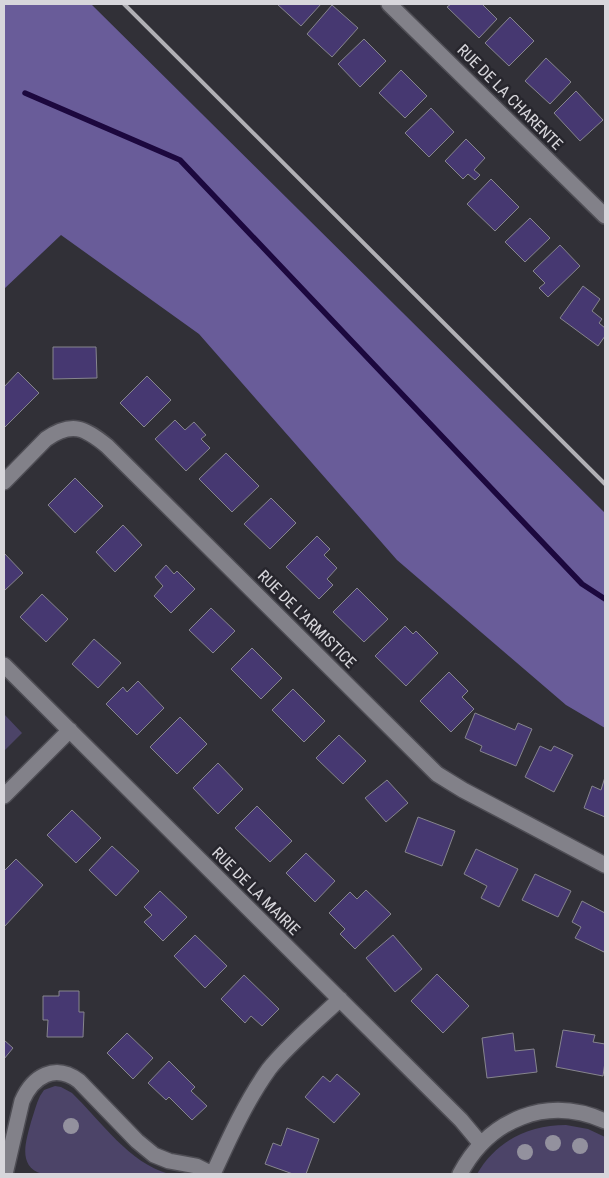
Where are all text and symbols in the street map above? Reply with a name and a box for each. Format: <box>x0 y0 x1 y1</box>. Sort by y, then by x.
street label: RUE DE LA CHARENTE <box>453 40 567 154</box>
street label: RUE DE L'ARMISTICE <box>254 566 360 672</box>
street label: RUE DE LA MAIRIE <box>208 843 304 939</box>

